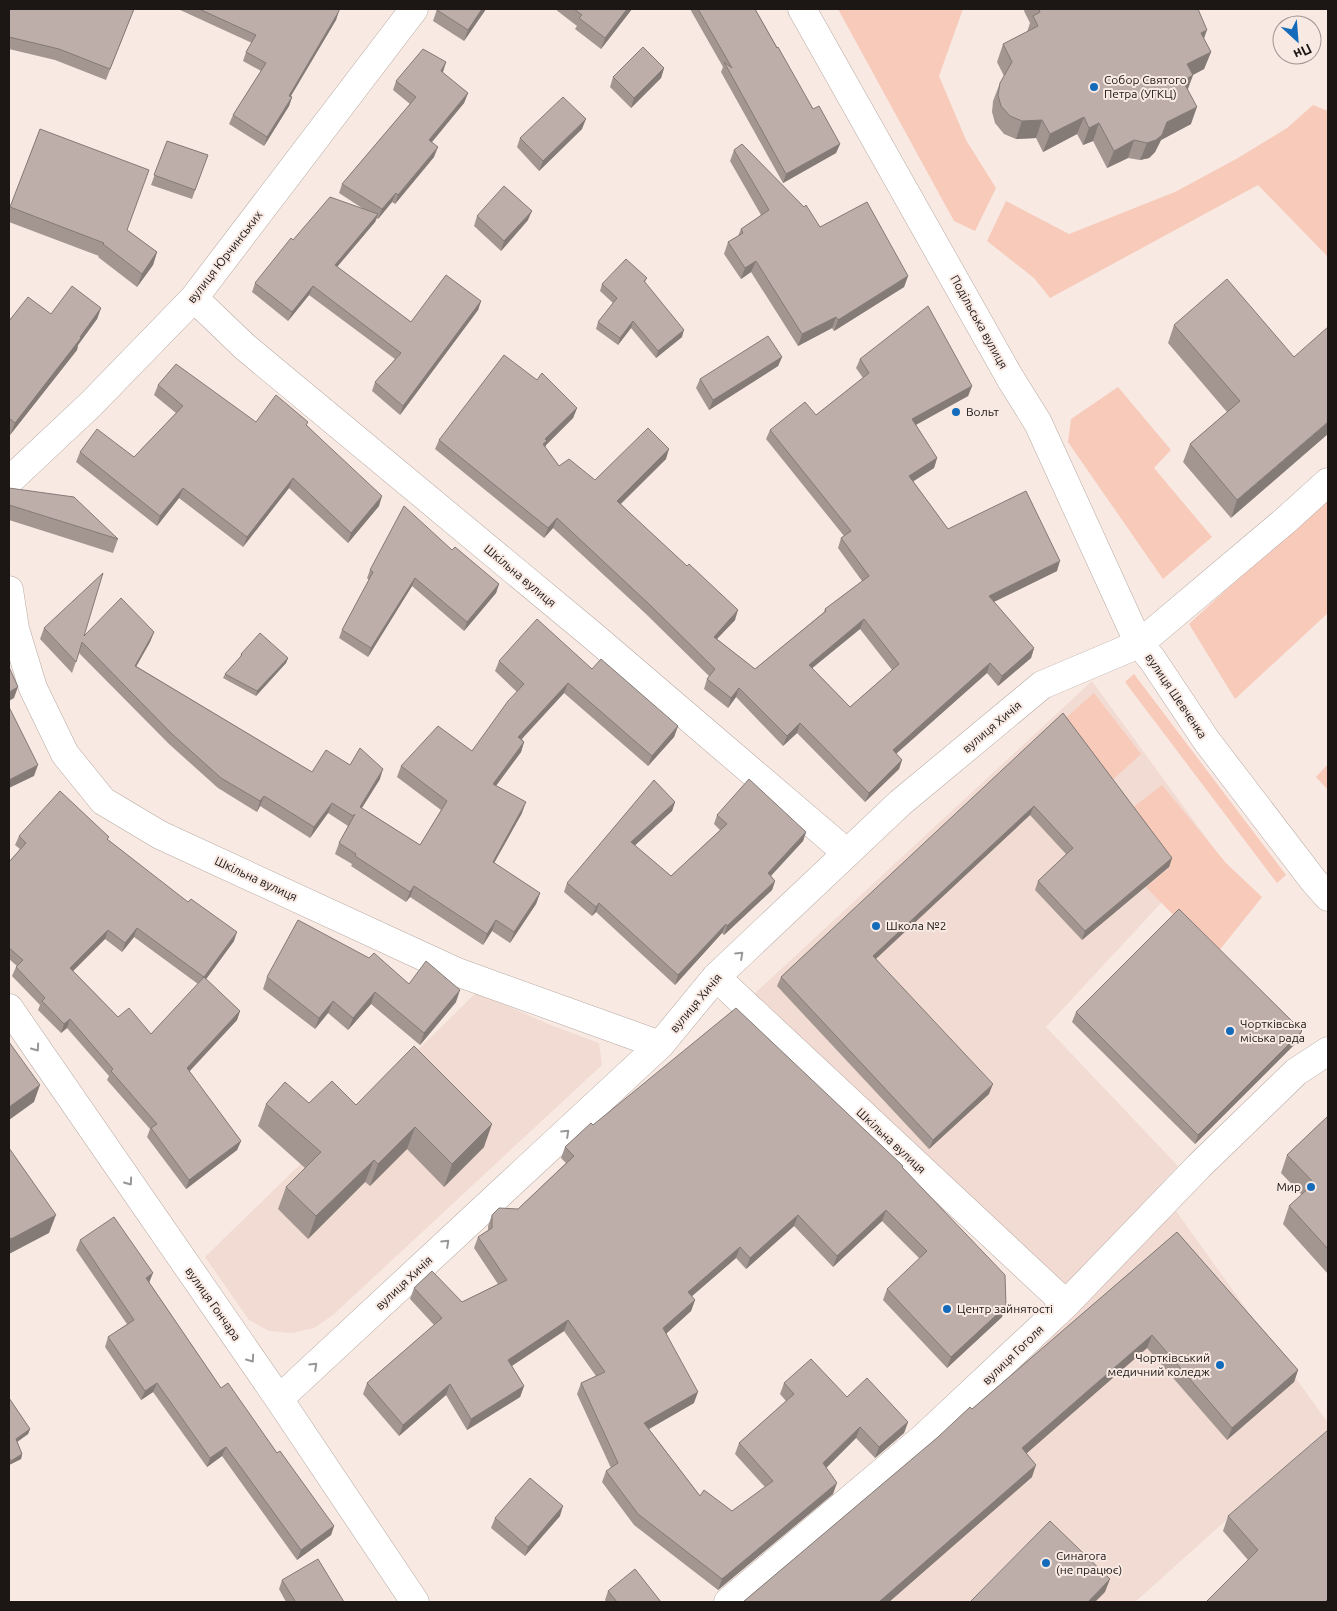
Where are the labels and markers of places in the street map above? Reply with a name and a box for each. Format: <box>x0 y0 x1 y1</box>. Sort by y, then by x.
place label: Собор Святого Петра (УГКЦ) <box>1104 73 1187 101</box>
marker: Собор Святого Петра (УГКЦ) <box>1088 81 1100 93</box>
place label: Вольт <box>966 405 999 418</box>
marker: Вольт <box>950 406 962 418</box>
place label: Школа №2 <box>886 919 947 932</box>
marker: Школа №2 <box>870 920 882 932</box>
place label: Чортківська міська рада <box>1240 1017 1307 1044</box>
marker: Чортківська міська рада <box>1224 1025 1236 1037</box>
place label: Мир <box>1276 1180 1301 1193</box>
marker: Мир <box>1305 1181 1317 1193</box>
place label: Центр зайнятості <box>957 1302 1053 1315</box>
marker: Центр зайнятості <box>941 1303 953 1315</box>
place label: Чортківський медичний коледж <box>1107 1351 1210 1378</box>
marker: Чортківський медичний коледж <box>1214 1359 1226 1371</box>
place label: Синагога (не працює) <box>1056 1549 1122 1577</box>
marker: Синагога (не працює) <box>1040 1557 1052 1569</box>

